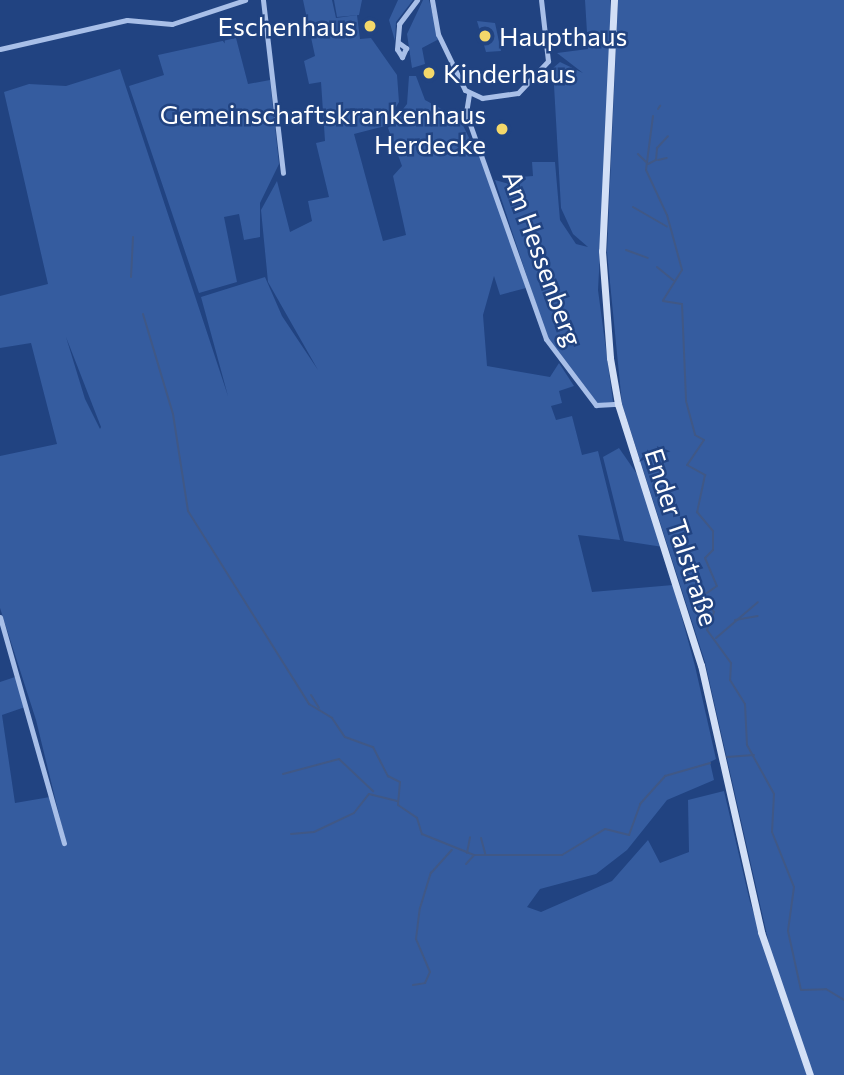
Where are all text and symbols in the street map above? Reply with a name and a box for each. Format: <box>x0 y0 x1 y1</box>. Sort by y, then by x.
place label: Eschenhaus <box>218 10 356 42</box>
marker: Eschenhaus <box>362 18 378 34</box>
place label: Haupthaus <box>499 20 627 52</box>
marker: Haupthaus <box>477 28 493 44</box>
place label: Kinderhaus <box>443 57 576 89</box>
marker: Kinderhaus <box>421 65 437 81</box>
place label: Gemeinschaftskrankenhaus Herdecke <box>160 98 486 160</box>
marker: Gemeinschaftskrankenhaus Herdecke <box>492 119 512 139</box>
street label: Am Hessenberg <box>497 166 589 350</box>
street label: Ender Talstraße <box>639 444 725 630</box>

